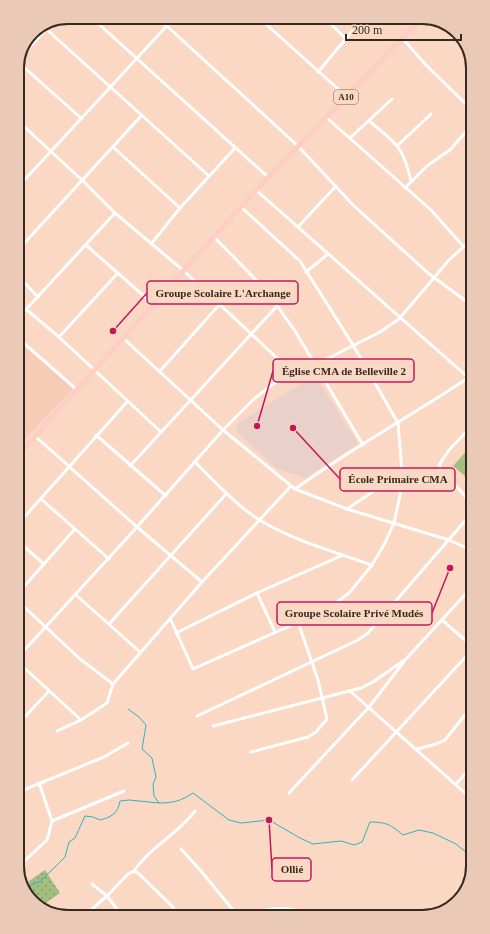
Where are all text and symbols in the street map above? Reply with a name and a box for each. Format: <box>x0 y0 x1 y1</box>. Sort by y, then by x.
scale bar <box>346 16 461 42</box>
text: 200 m <box>352 23 383 37</box>
road number: A10 <box>334 90 358 104</box>
callout: Groupe Scolaire L'Archange <box>147 281 298 304</box>
text: Groupe Scolaire L'Archange <box>155 287 291 299</box>
callout: Église CMA de Belleville 2 <box>273 359 414 382</box>
text: Église CMA de Belleville 2 <box>282 365 407 377</box>
callout: École Primaire CMA <box>340 468 455 491</box>
text: École Primaire CMA <box>348 473 448 485</box>
callout: Groupe Scolaire Privé Mudés <box>277 602 432 625</box>
text: Groupe Scolaire Privé Mudés <box>285 607 424 619</box>
callout: Ollié <box>272 858 311 881</box>
text: Ollié <box>281 863 303 875</box>

